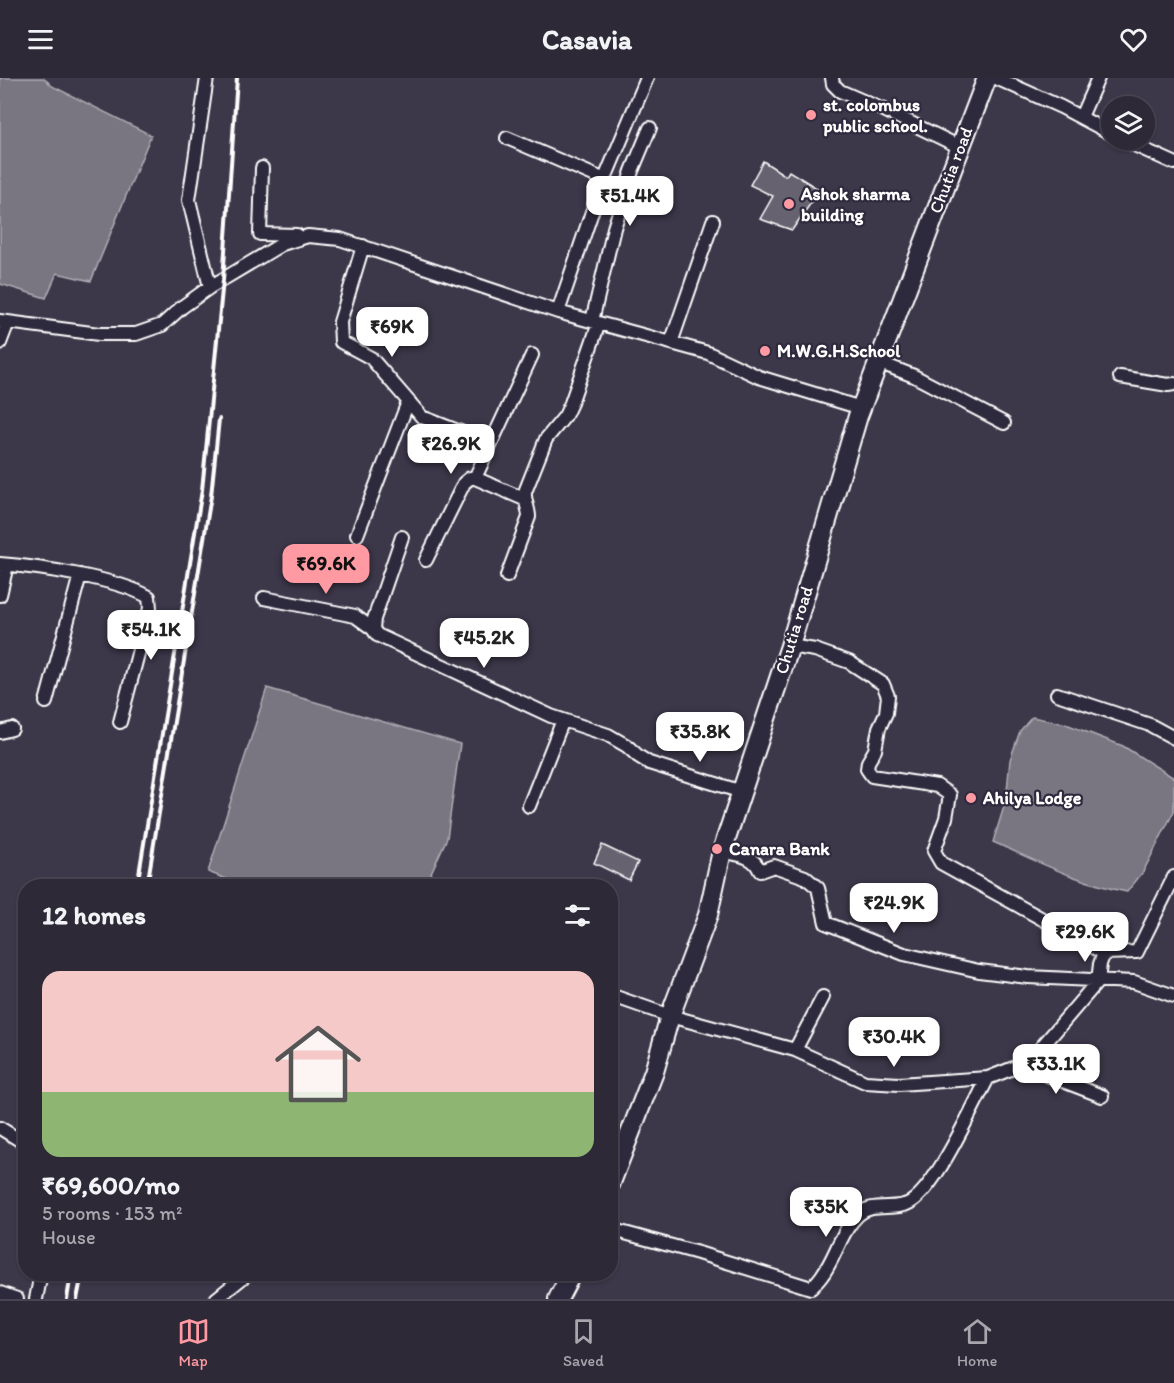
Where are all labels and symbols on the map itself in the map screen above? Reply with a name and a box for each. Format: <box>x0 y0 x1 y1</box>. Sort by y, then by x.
place label: st. colombus public school. <box>822 94 928 137</box>
marker: st. colombus public school. <box>804 108 818 122</box>
street label: Chutia road <box>924 123 978 216</box>
pin: ₹51.4K <box>581 176 679 227</box>
place label: Ashok sharma building <box>800 183 911 226</box>
marker: Ashok sharma building <box>782 197 796 211</box>
pin: ₹69K <box>356 307 428 358</box>
place label: M.W.G.H.School <box>777 340 901 362</box>
marker: M.W.G.H.School <box>758 344 772 358</box>
pin: ₹26.9K <box>402 424 500 475</box>
pin: ₹69.6K <box>277 544 375 595</box>
street label: Chutia road <box>770 583 818 677</box>
pin: ₹54.1K <box>102 610 200 661</box>
pin: ₹45.2K <box>435 618 533 669</box>
pin: ₹35.8K <box>651 712 749 763</box>
place label: Ahilya Lodge <box>982 787 1082 809</box>
marker: Ahilya Lodge <box>964 791 978 805</box>
place label: Canara Bank <box>729 838 830 860</box>
marker: Canara Bank <box>710 842 724 856</box>
pin: ₹24.9K <box>845 883 943 934</box>
pin: ₹29.6K <box>1036 912 1134 963</box>
pin: ₹30.4K <box>845 1017 943 1068</box>
pin: ₹33.1K <box>1007 1044 1105 1095</box>
pin: ₹35K <box>790 1187 862 1238</box>

